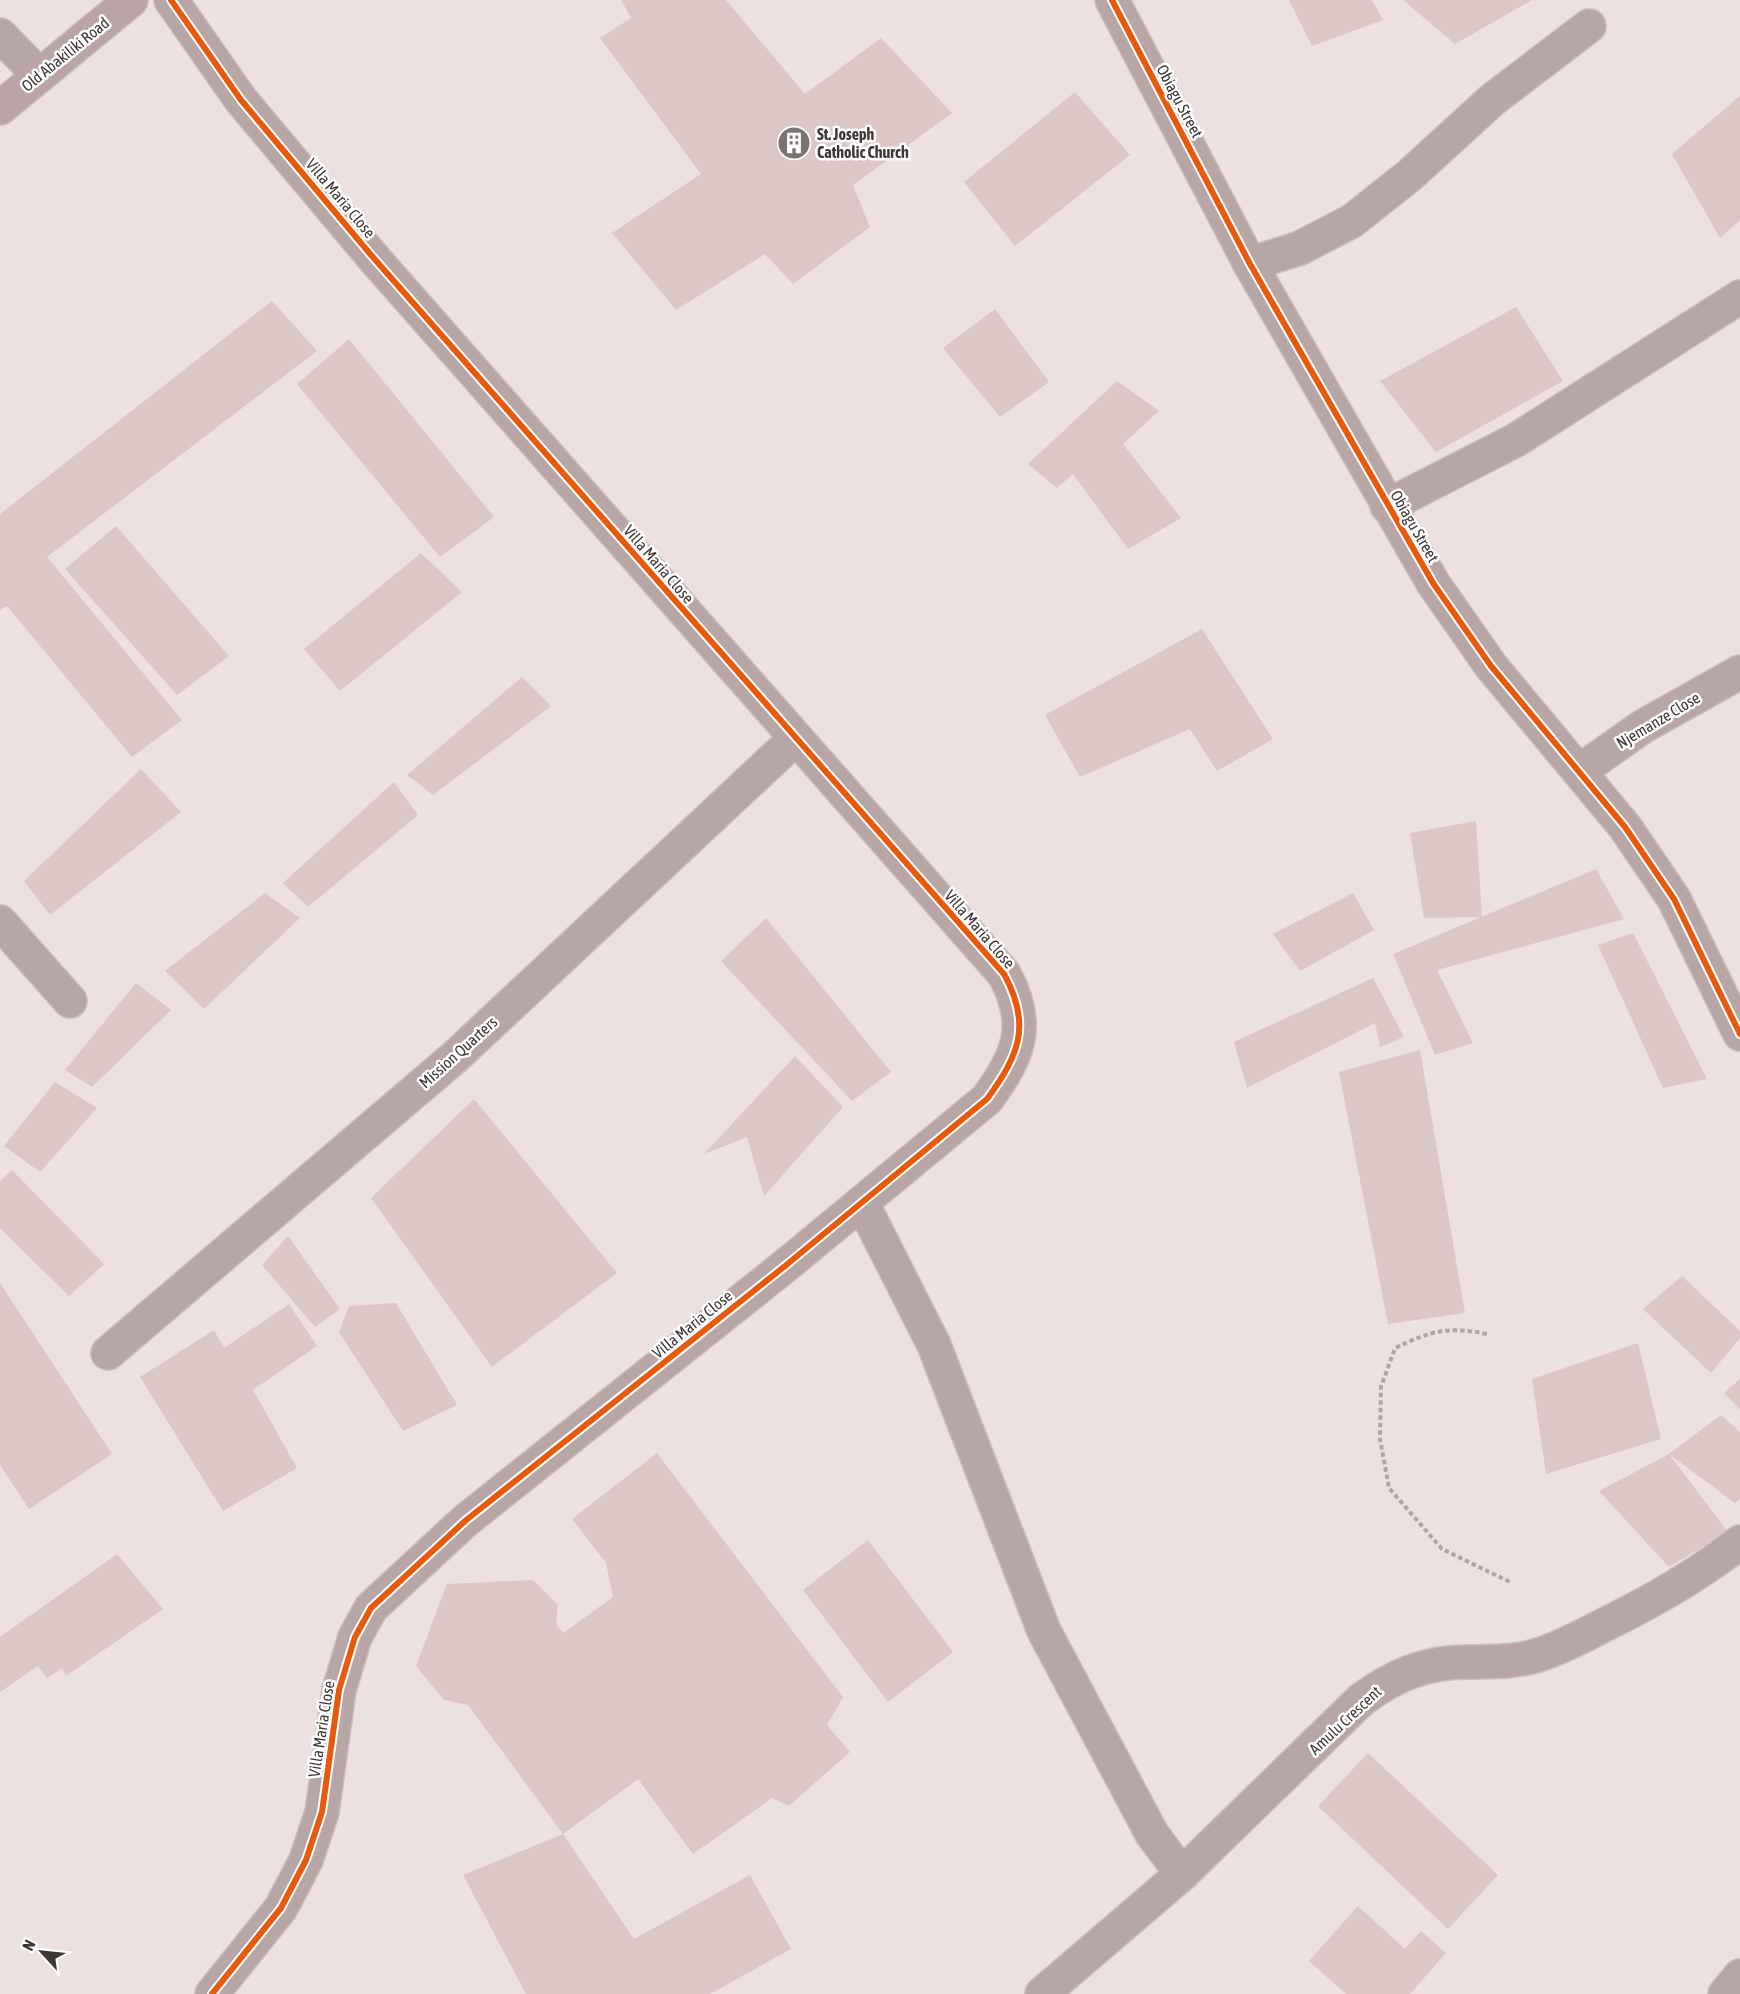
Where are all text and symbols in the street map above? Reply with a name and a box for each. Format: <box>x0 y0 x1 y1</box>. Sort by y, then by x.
street label: Old Abakiliki Road <box>18 13 112 95</box>
street label: Obiagu Street <box>1152 61 1207 141</box>
building icon: St. Joseph Catholic Church <box>776 125 812 161</box>
place label: St. Joseph Catholic Church <box>817 125 909 161</box>
street label: Villa Maria Close <box>303 155 379 241</box>
street label: Obiagu Street <box>1386 487 1443 566</box>
street label: Villa Maria Close <box>620 521 698 607</box>
street label: Njemanze Close <box>1613 688 1703 753</box>
street label: Villa Maria Close <box>941 886 1019 972</box>
street label: Mission Quarters <box>416 1012 501 1091</box>
street label: Villa Maria Close <box>648 1286 736 1362</box>
street label: Villa Maria Close <box>304 1679 338 1779</box>
street label: Amulu Crescent <box>1305 1682 1385 1758</box>
north arrow <box>12 1922 72 1982</box>
text: N <box>18 1937 39 1953</box>

